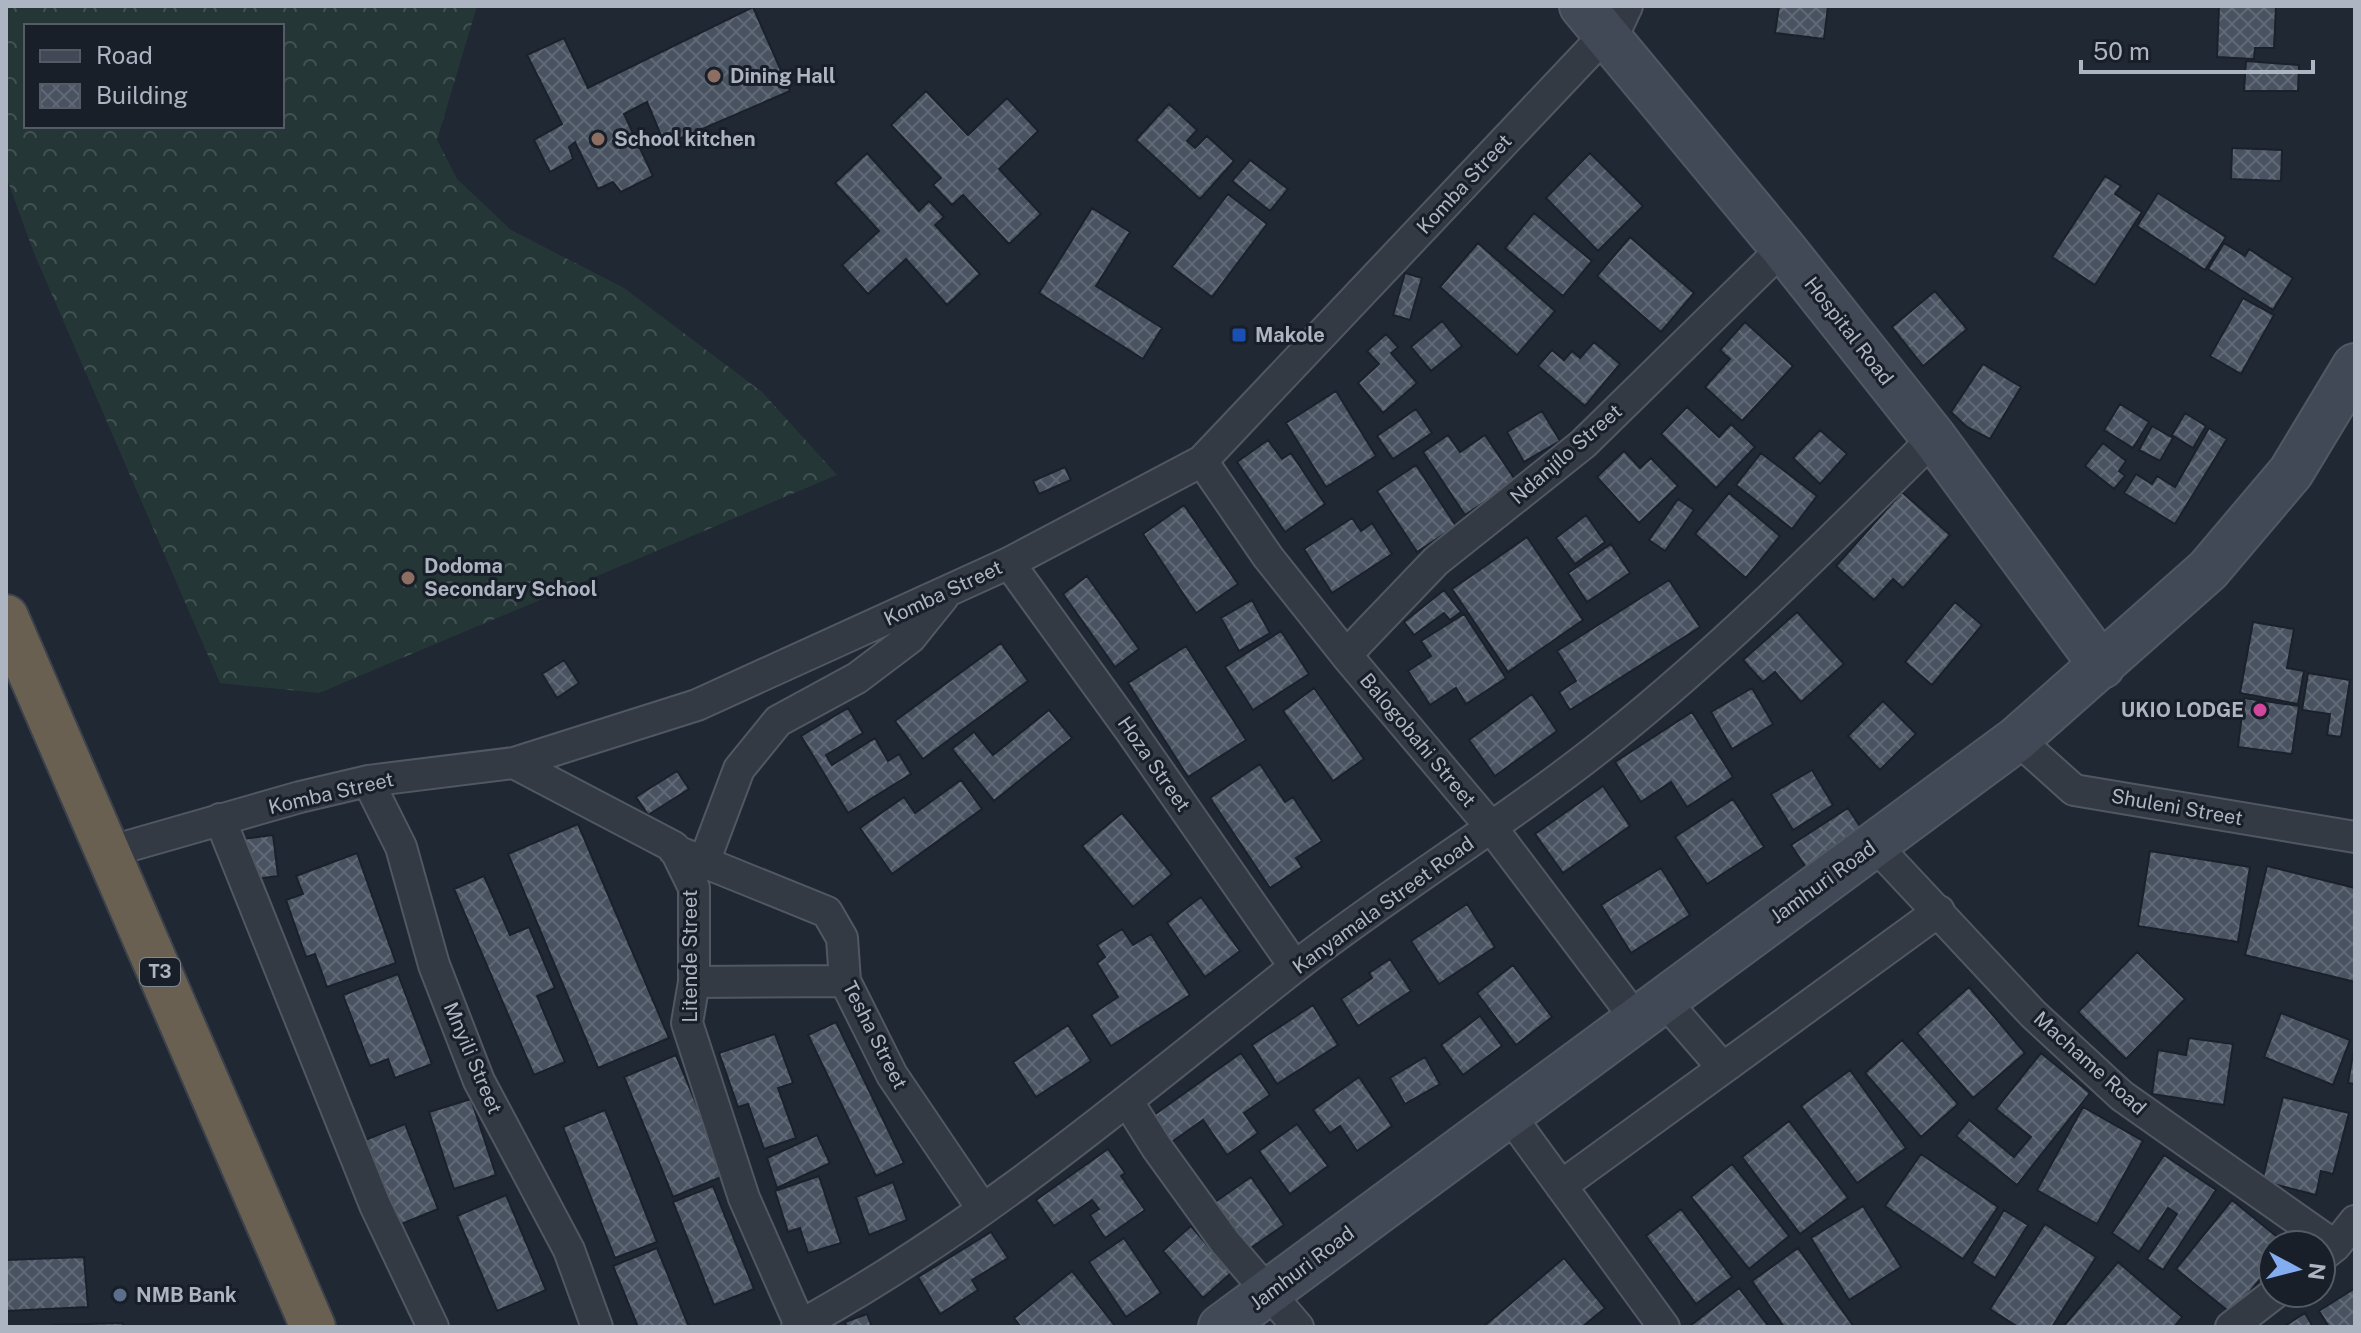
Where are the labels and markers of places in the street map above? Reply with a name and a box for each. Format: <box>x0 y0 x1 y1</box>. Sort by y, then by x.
place label: Dining Hall <box>730 64 836 88</box>
marker: Dining Hall <box>705 67 723 85</box>
place label: School kitchen <box>614 127 756 151</box>
marker: School kitchen <box>589 130 607 148</box>
place label: Makole <box>1255 323 1325 347</box>
marker: Makole <box>1230 326 1248 344</box>
place label: Dodoma Secondary School <box>424 554 597 601</box>
marker: Dodoma Secondary School <box>399 569 417 587</box>
place label: UKIO LODGE <box>2121 698 2244 722</box>
marker: UKIO LODGE <box>2251 701 2269 719</box>
place label: NMB Bank <box>136 1283 237 1307</box>
marker: NMB Bank <box>111 1286 129 1304</box>

